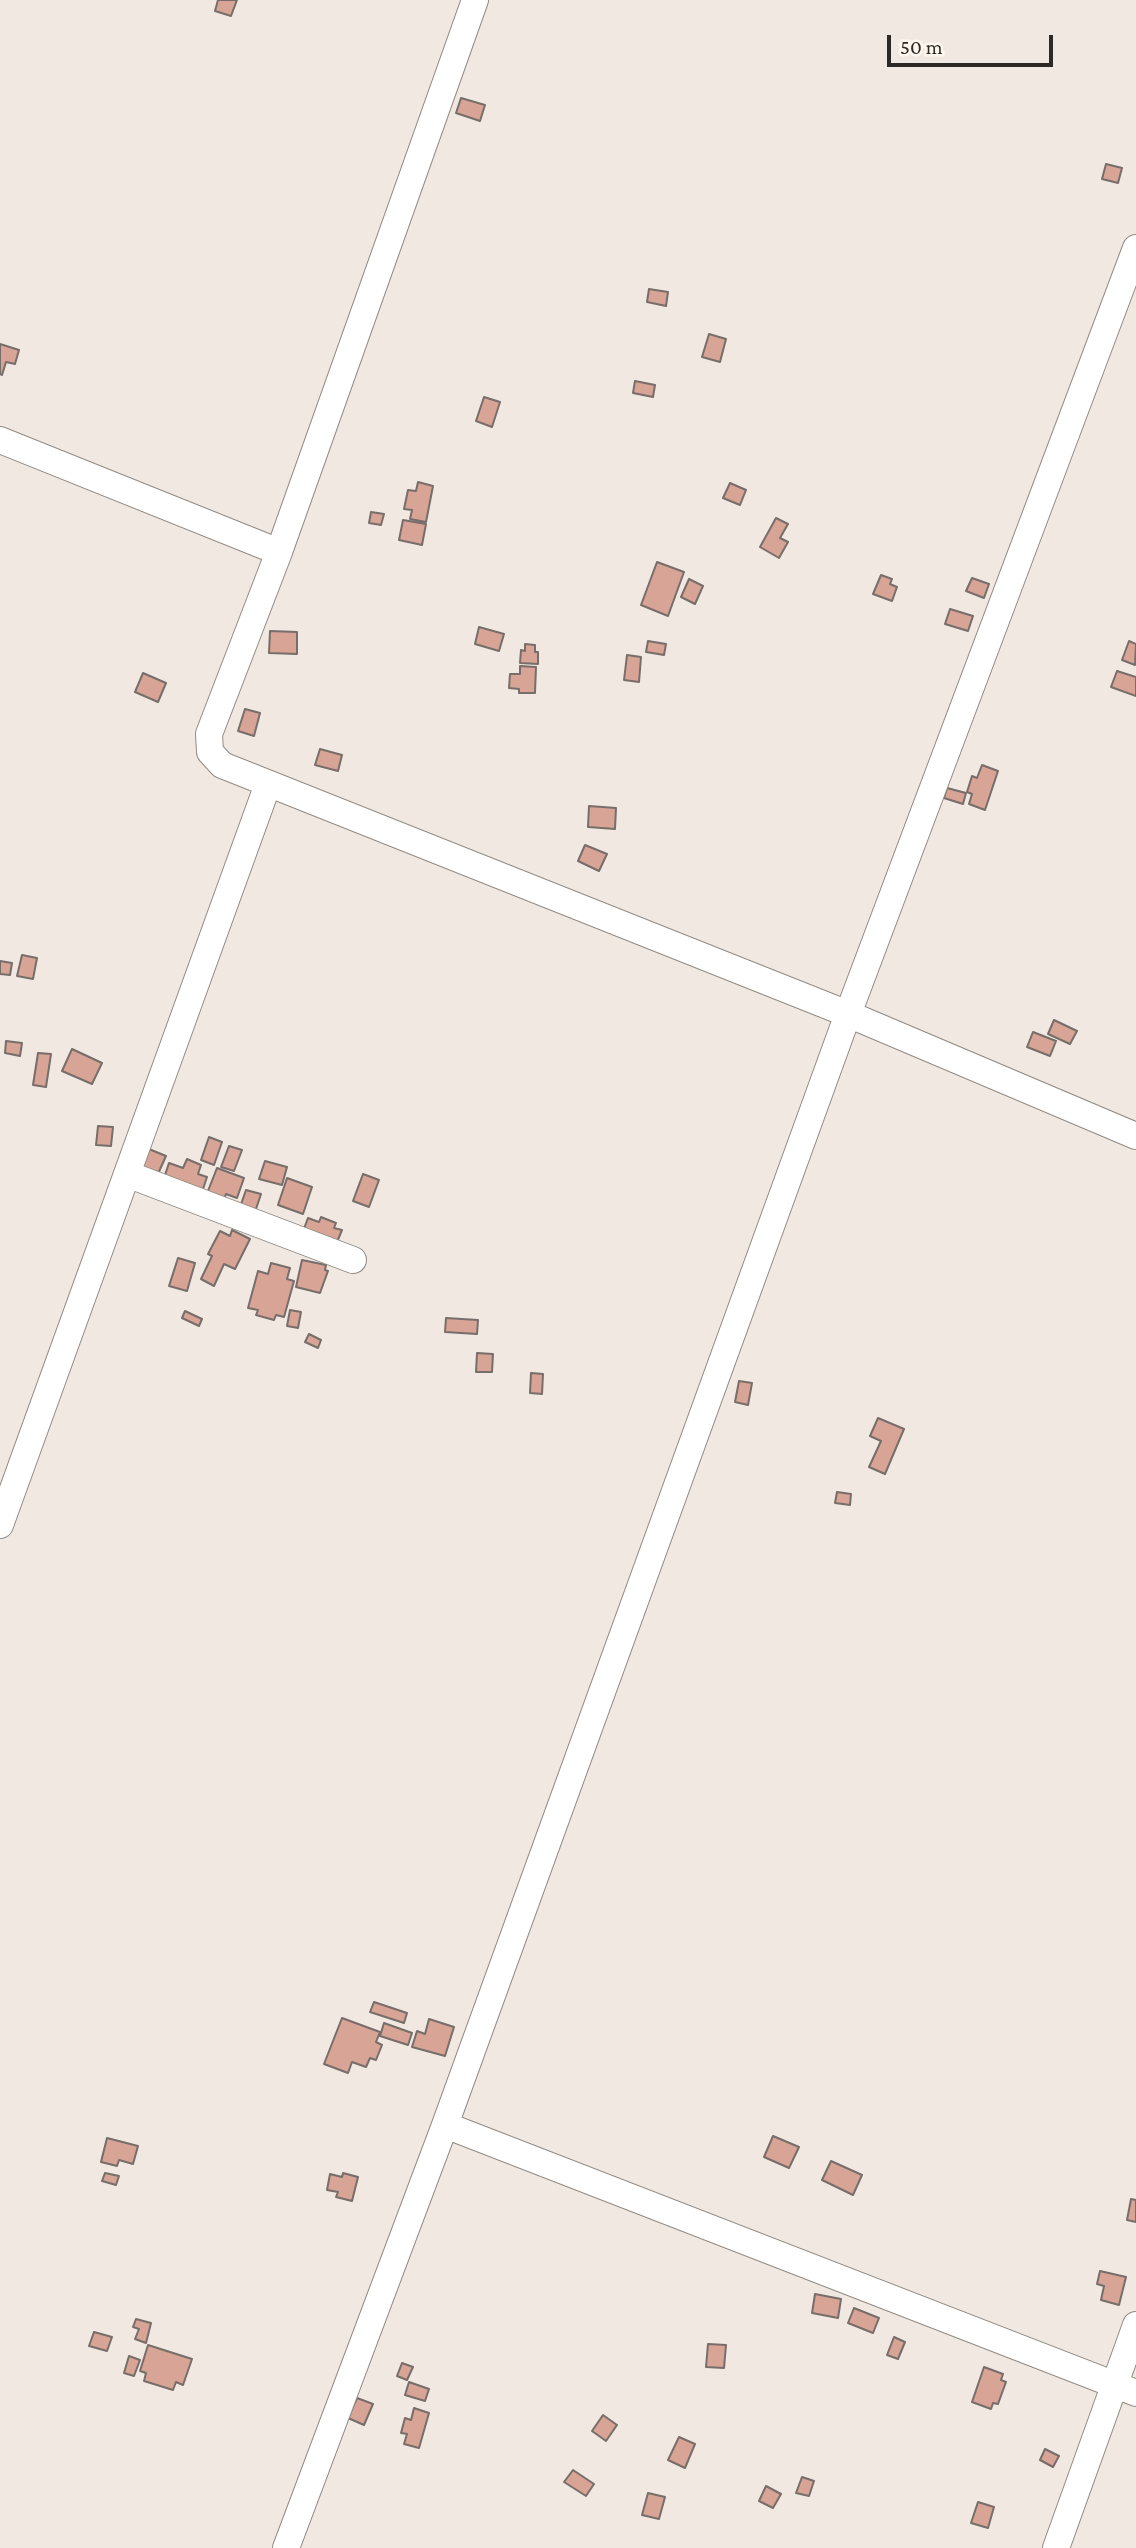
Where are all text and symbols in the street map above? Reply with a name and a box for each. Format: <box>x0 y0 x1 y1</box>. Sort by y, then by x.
scale bar <box>891 21 1057 65</box>
text: 50 m <box>900 35 943 59</box>

